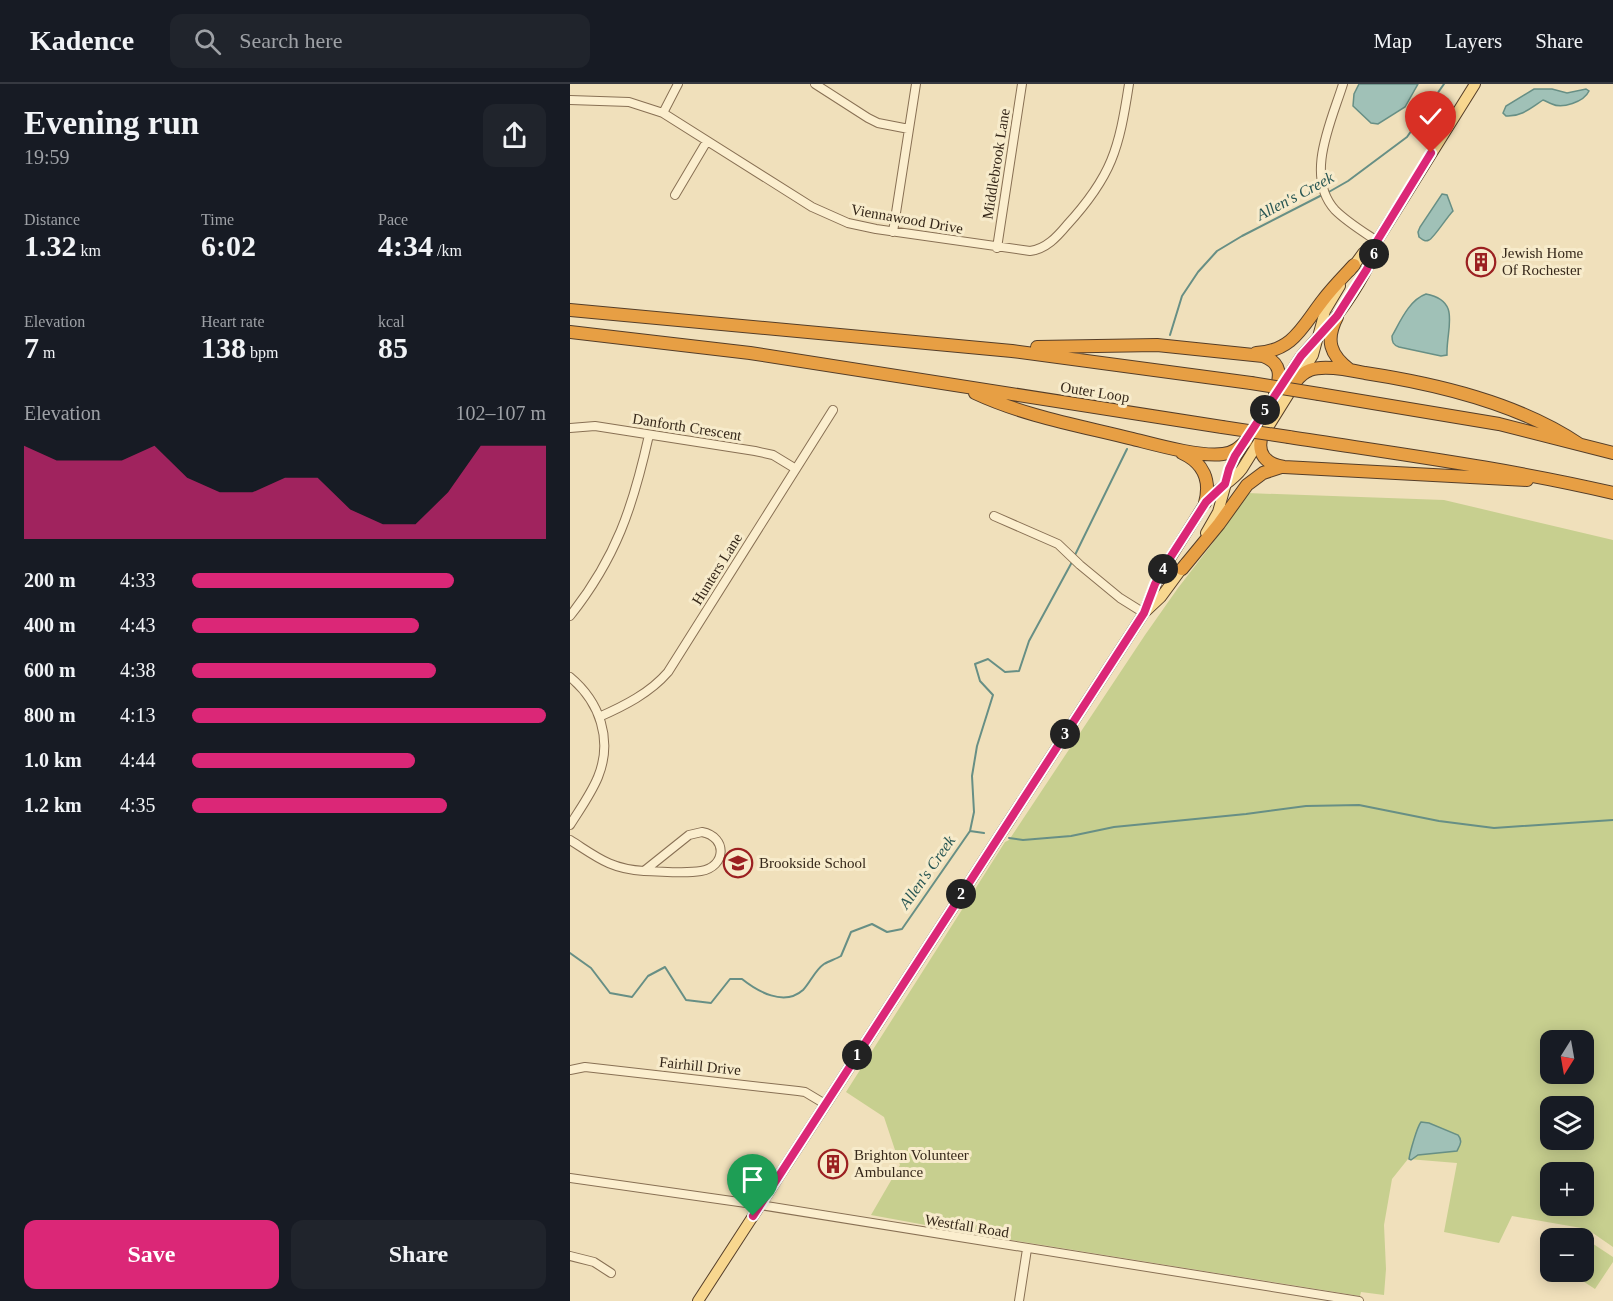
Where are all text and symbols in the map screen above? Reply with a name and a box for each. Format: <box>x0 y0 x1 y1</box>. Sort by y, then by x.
search box <box>170 14 590 68</box>
text: Kadence <box>30 25 134 56</box>
icon: search <box>191 25 224 58</box>
text: Search here <box>239 28 342 53</box>
text: Map <box>1374 29 1412 53</box>
text: Layers <box>1445 29 1502 53</box>
text: Share <box>1535 29 1583 53</box>
pin <box>1405 91 1456 153</box>
icon: check <box>1414 100 1447 133</box>
button: share <box>483 104 546 167</box>
text: Evening run <box>24 105 199 141</box>
street label: Middlebrook Lane <box>979 107 1013 221</box>
text: 19:59 <box>24 146 70 168</box>
water label: Allen's Creek <box>1253 168 1337 224</box>
street label: Viennawood Drive <box>850 201 965 237</box>
text: Distance <box>24 211 80 228</box>
text: Time <box>201 211 234 228</box>
text: Pace <box>378 211 408 228</box>
text: 1.32 <box>24 229 77 262</box>
text: 6:02 <box>201 229 256 262</box>
text: 4:34 <box>378 229 433 262</box>
pin: 6 <box>1359 239 1389 269</box>
text: km <box>77 242 101 259</box>
text: /km <box>433 242 462 259</box>
text: 6 <box>1370 245 1378 262</box>
place label: Jewish Home Of Rochester <box>1502 245 1584 278</box>
building icon: Jewish Home Of Rochester <box>1465 246 1497 278</box>
text: Elevation <box>24 313 85 330</box>
text: Heart rate <box>201 313 265 330</box>
text: kcal <box>378 313 405 330</box>
text: 7 <box>24 331 39 364</box>
text: 138 <box>201 331 246 364</box>
text: 85 <box>378 331 408 364</box>
text: m <box>39 344 55 361</box>
text: bpm <box>246 344 278 361</box>
street label: Outer Loop <box>1059 379 1131 405</box>
pin: 5 <box>1250 395 1280 425</box>
text: 5 <box>1261 401 1269 418</box>
text: Elevation <box>24 402 101 424</box>
text: 102–107 m <box>455 402 546 424</box>
street label: Danforth Crescent <box>631 410 744 444</box>
street label: Hunters Lane <box>689 530 745 608</box>
pin: 4 <box>1148 554 1178 584</box>
text: 4 <box>1159 560 1167 577</box>
text: 200 m <box>24 569 76 591</box>
text: 4:33 <box>120 569 156 591</box>
text: 400 m <box>24 614 76 636</box>
text: 4:43 <box>120 614 156 636</box>
text: 600 m <box>24 659 76 681</box>
text: 4:38 <box>120 659 156 681</box>
text: 800 m <box>24 704 76 726</box>
text: 4:13 <box>120 704 156 726</box>
pin: 3 <box>1050 719 1080 749</box>
text: 3 <box>1061 725 1069 742</box>
text: 1.0 km <box>24 749 82 771</box>
text: 4:44 <box>120 749 156 771</box>
text: 1.2 km <box>24 794 82 816</box>
text: 4:35 <box>120 794 156 816</box>
water label: Allen's Creek <box>895 832 959 913</box>
school or university icon: Brookside School <box>722 847 754 879</box>
place label: Brookside School <box>759 855 866 871</box>
pin: 2 <box>946 879 976 909</box>
text: 2 <box>957 885 965 902</box>
north arrow <box>1540 1030 1594 1084</box>
map controls <box>1540 1030 1594 1282</box>
pin: 1 <box>842 1040 872 1070</box>
text: 1 <box>853 1046 861 1063</box>
street label: Fairhill Drive <box>658 1054 742 1078</box>
button: layers <box>1540 1096 1594 1150</box>
place label: Brighton Volunteer Ambulance <box>854 1147 969 1180</box>
building icon: Brighton Volunteer Ambulance <box>817 1148 849 1180</box>
pin <box>727 1154 778 1216</box>
button: + <box>1540 1162 1594 1216</box>
icon: arrive <box>736 1163 769 1196</box>
street label: Westfall Road <box>924 1211 1011 1241</box>
button: Save <box>24 1220 279 1289</box>
button: Share <box>291 1220 546 1289</box>
button: − <box>1540 1228 1594 1282</box>

